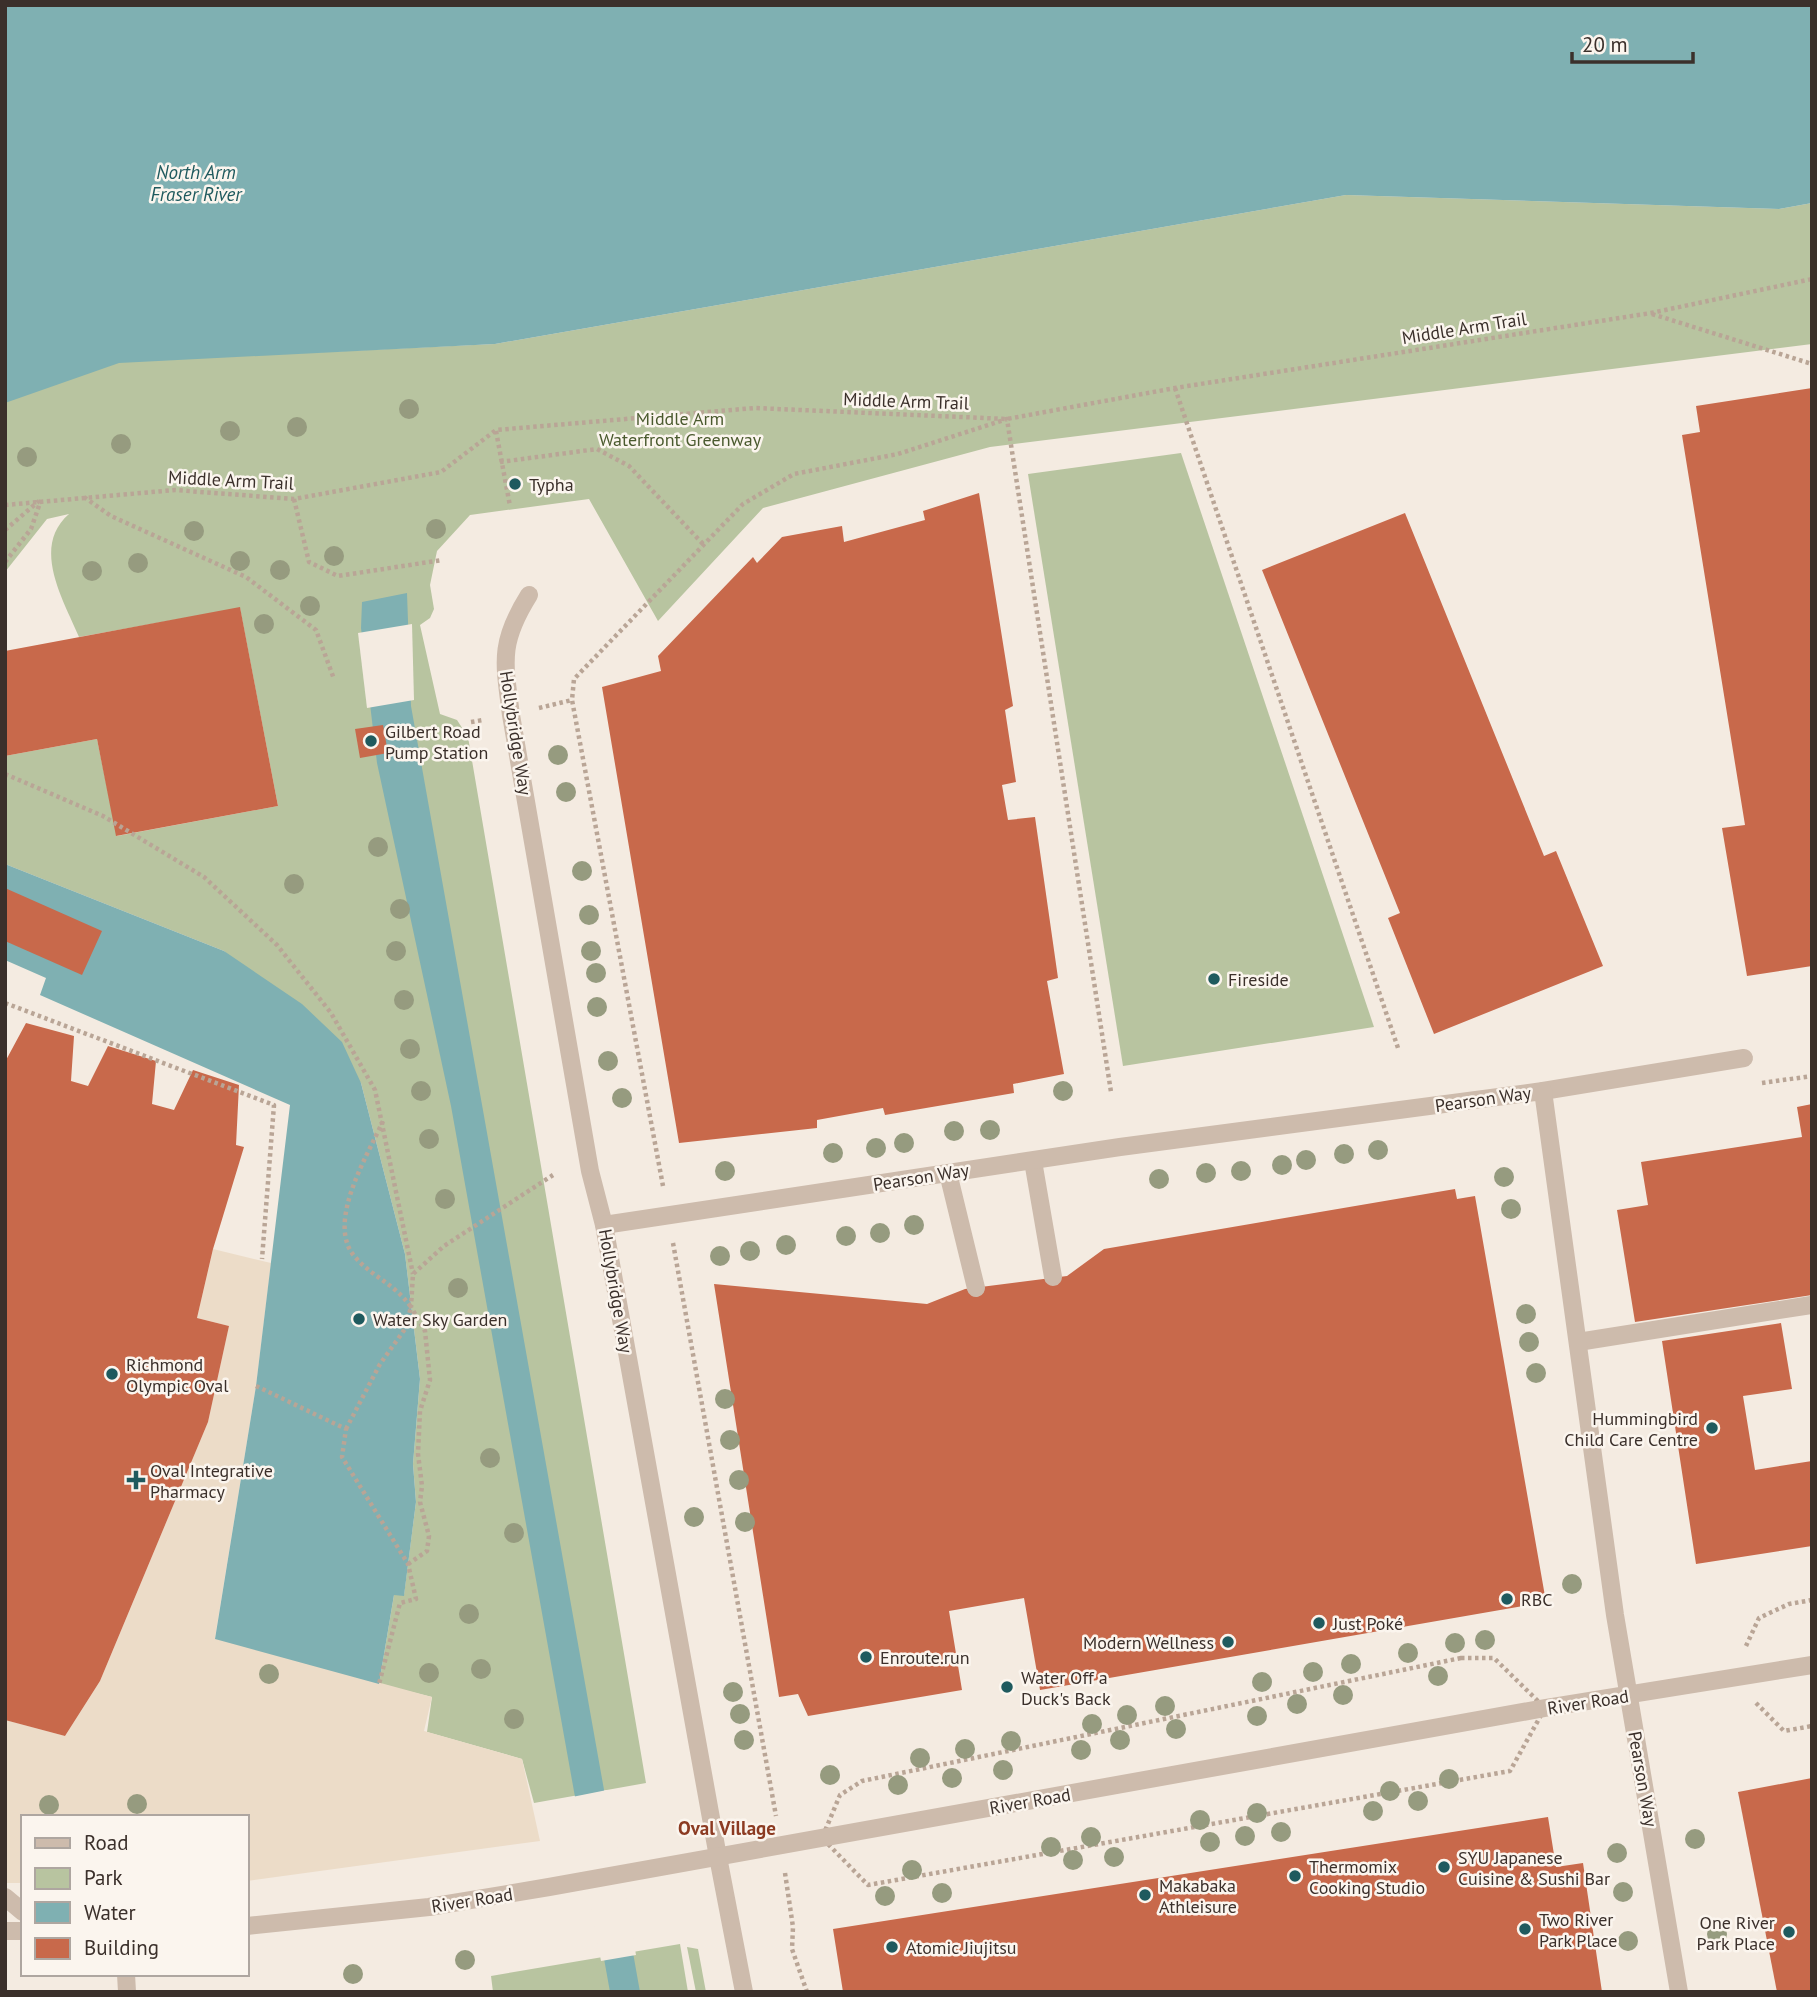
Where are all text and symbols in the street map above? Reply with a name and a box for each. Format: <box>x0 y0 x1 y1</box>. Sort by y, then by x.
scale bar <box>1572 21 1693 65</box>
text: 20 m <box>1582 31 1628 58</box>
water label: North Arm Fraser River <box>150 160 243 206</box>
street label: Middle Arm Trail <box>1400 307 1529 349</box>
street label: Middle Arm Trail <box>843 387 970 415</box>
park label: Middle Arm Waterfront Greenway <box>599 407 762 451</box>
street label: Middle Arm Trail <box>168 465 295 495</box>
place label: Typha <box>529 473 574 496</box>
marker: Typha <box>507 476 523 492</box>
street label: Hollybridge Way <box>495 669 537 798</box>
place label: Gilbert Road Pump Station <box>385 720 488 764</box>
marker: Gilbert Road Pump Station <box>363 733 379 749</box>
place label: Fireside <box>1228 968 1289 991</box>
marker: Fireside <box>1206 971 1222 987</box>
street label: Pearson Way <box>1434 1081 1533 1117</box>
street label: Pearson Way <box>871 1158 971 1196</box>
street label: Hollybridge Way <box>594 1227 638 1356</box>
place label: Water Sky Garden <box>373 1308 507 1331</box>
marker: Water Sky Garden <box>351 1311 367 1327</box>
place label: Richmond Olympic Oval <box>126 1353 229 1397</box>
marker: Richmond Olympic Oval <box>104 1366 120 1382</box>
place label: Hummingbird Child Care Centre <box>1564 1407 1698 1451</box>
marker: Hummingbird Child Care Centre <box>1704 1420 1720 1436</box>
place label: Oval Integrative Pharmacy <box>150 1459 273 1503</box>
marker: Oval Integrative Pharmacy <box>128 1472 144 1488</box>
place label: RBC <box>1521 1588 1553 1611</box>
marker: RBC <box>1499 1591 1515 1607</box>
place label: Just Poké <box>1332 1612 1403 1635</box>
marker: Just Poké <box>1311 1615 1327 1631</box>
place label: Modern Wellness <box>1083 1631 1214 1654</box>
marker: Modern Wellness <box>1220 1634 1236 1650</box>
place label: Enroute.run <box>880 1646 970 1669</box>
marker: Enroute.run <box>858 1649 874 1665</box>
place label: Water Off a Duck's Back <box>1021 1666 1111 1710</box>
marker: Water Off a Duck's Back <box>999 1679 1015 1695</box>
street label: River Road <box>1546 1684 1630 1720</box>
street label: Pearson Way <box>1623 1729 1663 1829</box>
street label: River Road <box>988 1783 1072 1819</box>
legend <box>21 1815 248 1976</box>
district label: Oval Village <box>678 1816 776 1840</box>
text: Road <box>84 1829 128 1856</box>
place label: SYU Japanese Cuisine & Sushi Bar <box>1458 1846 1610 1890</box>
place label: Thermomix Cooking Studio <box>1309 1855 1425 1899</box>
marker: SYU Japanese Cuisine & Sushi Bar <box>1436 1859 1452 1875</box>
text: Park <box>84 1864 123 1891</box>
marker: Thermomix Cooking Studio <box>1287 1868 1303 1884</box>
place label: Makabaka Athleisure <box>1159 1874 1237 1918</box>
street label: River Road <box>430 1882 514 1918</box>
marker: Makabaka Athleisure <box>1137 1887 1153 1903</box>
text: Water <box>84 1899 136 1926</box>
place label: Two River Park Place <box>1539 1908 1617 1952</box>
place label: One River Park Place <box>1697 1911 1775 1955</box>
marker: Two River Park Place <box>1517 1921 1533 1937</box>
marker: One River Park Place <box>1781 1924 1797 1940</box>
text: Building <box>84 1934 159 1961</box>
place label: Atomic Jiujitsu <box>906 1936 1017 1959</box>
marker: Atomic Jiujitsu <box>884 1939 900 1955</box>

